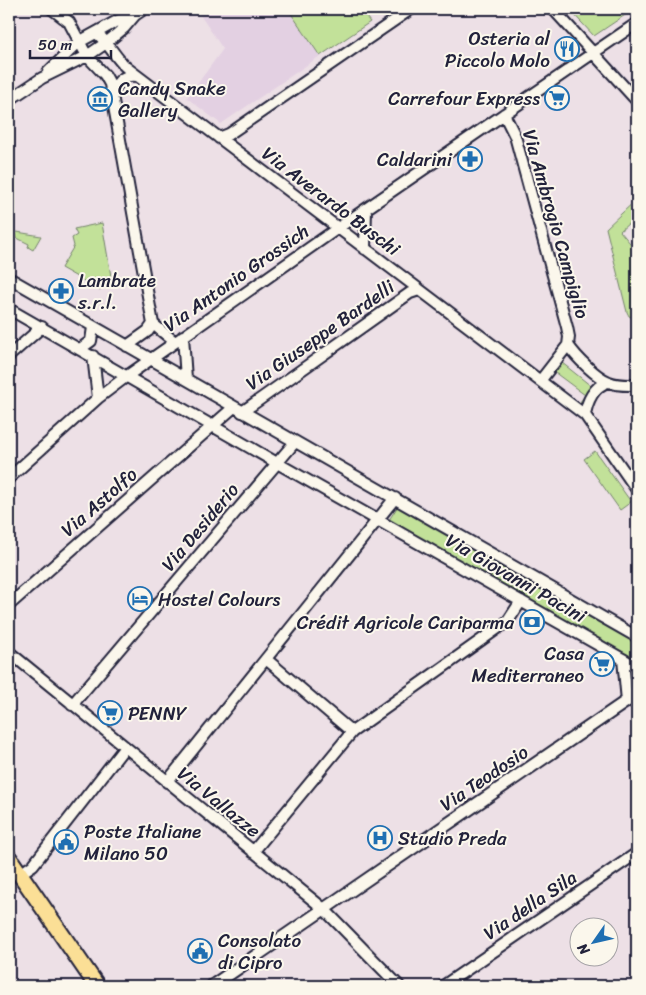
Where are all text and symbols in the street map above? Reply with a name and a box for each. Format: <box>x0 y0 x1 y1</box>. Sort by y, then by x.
place label: Osteria al Piccolo Molo <box>445 22 551 77</box>
scale bar <box>30 28 111 60</box>
text: 50 m <box>38 32 73 58</box>
restaurant icon: Osteria al Piccolo Molo <box>554 36 580 62</box>
place label: Candy Snake Gallery <box>118 72 226 127</box>
place label: Carrefour Express <box>388 82 540 115</box>
supermarket icon: Carrefour Express <box>544 85 570 111</box>
museum icon: Candy Snake Gallery <box>87 86 113 112</box>
street label: Via Ambrogio Campiglio <box>513 125 599 323</box>
street label: Via Averardo Buschi <box>254 138 408 265</box>
place label: Caldarini <box>377 143 453 176</box>
pharmacy icon: Caldarini <box>457 146 483 172</box>
street label: Via Antonio Grossich <box>156 215 316 341</box>
place label: Lambrate s.r.l. <box>77 264 156 319</box>
street label: Via Giuseppe Bardelli <box>238 271 402 399</box>
pharmacy icon: Lambrate s.r.l. <box>48 278 74 304</box>
street label: Via Astolfo <box>53 459 145 545</box>
street label: Via Desiderio <box>153 475 248 579</box>
street label: Via Giovanni Pacini <box>439 524 593 632</box>
place label: Hostel Colours <box>158 583 281 616</box>
hotel icon: Hostel Colours <box>127 586 153 612</box>
place label: Crédit Agricole Cariparma <box>297 606 514 639</box>
bank icon: Crédit Agricole Cariparma <box>519 609 545 635</box>
place label: Casa Mediterraneo <box>471 637 584 692</box>
supermarket icon: Casa Mediterraneo <box>589 651 615 677</box>
place label: PENNY <box>128 697 188 730</box>
supermarket icon: PENNY <box>97 700 123 726</box>
street label: Via Teodosio <box>433 736 536 820</box>
street label: Via Vallazze <box>170 758 268 846</box>
place label: Poste Italiane Milano 50 <box>84 815 201 870</box>
place label: Studio Preda <box>398 822 507 855</box>
hospital icon: Studio Preda <box>367 825 393 851</box>
public building icon: Poste Italiane Milano 50 <box>53 829 79 855</box>
street label: Via della Sila <box>476 861 584 949</box>
north arrow <box>568 918 618 968</box>
place label: Consolato di Cipro <box>218 924 301 979</box>
public building icon: Consolato di Cipro <box>187 938 213 964</box>
text: N <box>570 938 597 961</box>

